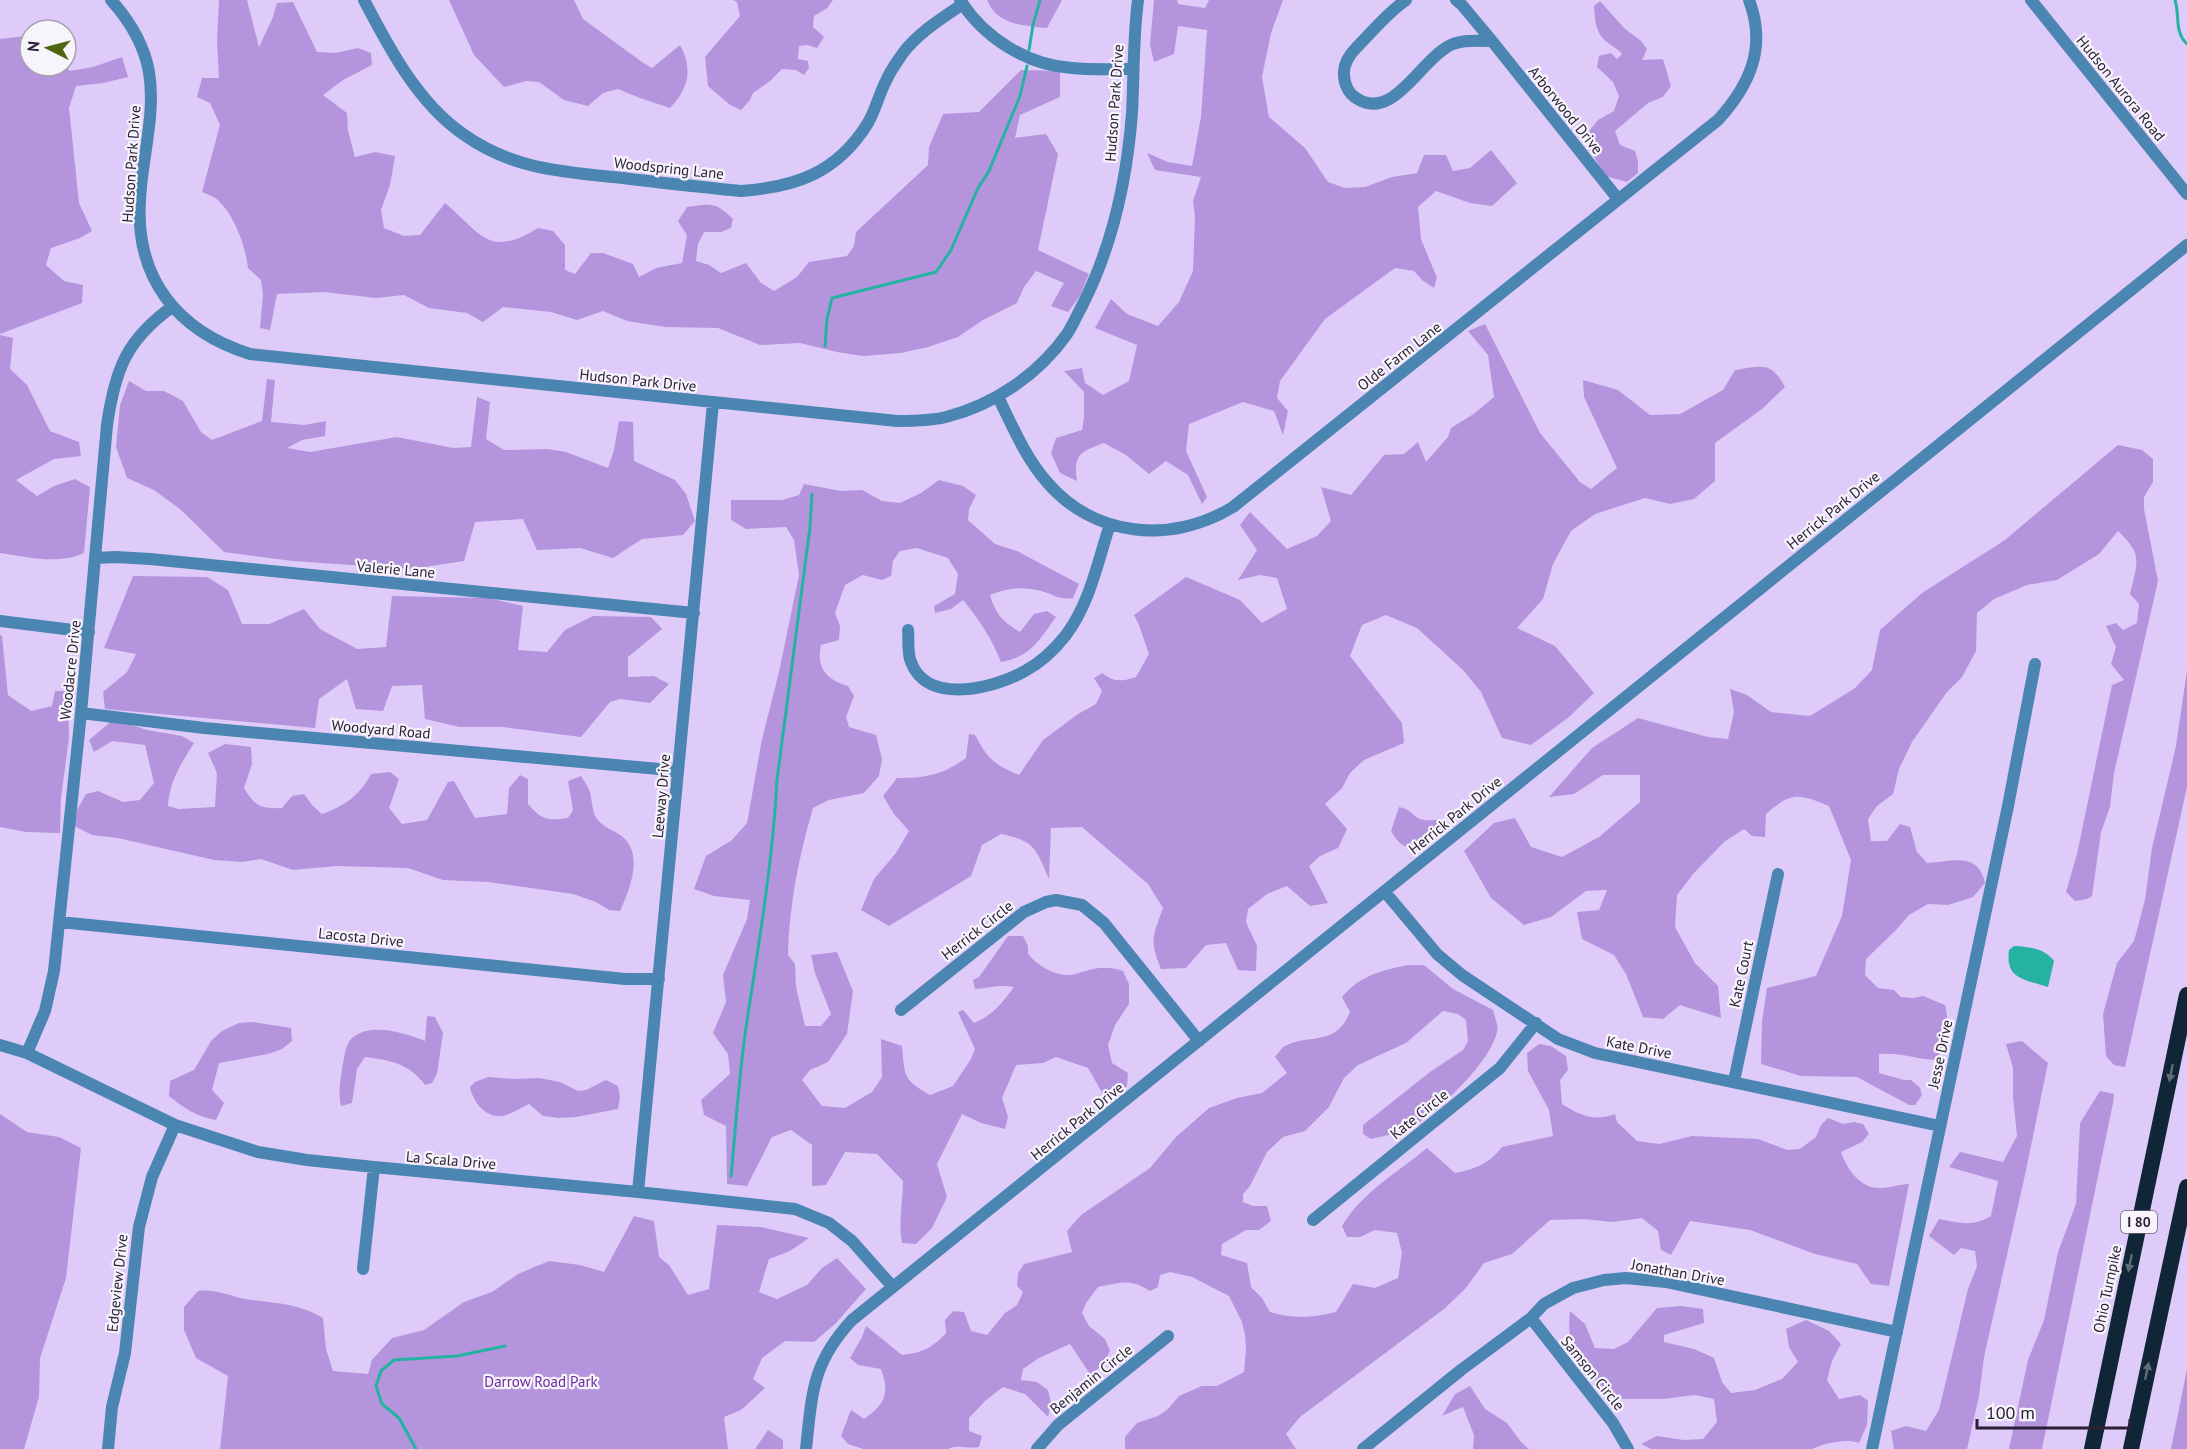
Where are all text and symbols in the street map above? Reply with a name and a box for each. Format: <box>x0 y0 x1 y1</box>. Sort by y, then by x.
north arrow <box>18 18 78 78</box>
street label: Hudson Aurora Road <box>2073 31 2169 145</box>
text: N <box>23 40 44 53</box>
street label: Hudson Park Drive <box>1100 44 1128 162</box>
street label: Arborwood Drive <box>1525 62 1607 158</box>
street label: Hudson Park Drive <box>117 105 145 223</box>
street label: Woodspring Lane <box>613 153 725 183</box>
street label: Olde Farm Lane <box>1353 317 1445 395</box>
street label: Hudson Park Drive <box>579 364 697 396</box>
street label: Herrick Park Drive <box>1783 467 1883 553</box>
street label: Valerie Lane <box>355 556 436 582</box>
street label: Woodacre Drive <box>55 619 85 721</box>
street label: Woodyard Road <box>331 715 431 743</box>
street label: Leeway Drive <box>648 753 674 839</box>
street label: Herrick Park Drive <box>1405 772 1505 858</box>
street label: Herrick Circle <box>937 896 1017 964</box>
street label: Lacosta Drive <box>317 923 405 951</box>
street label: Kate Court <box>1725 939 1757 1009</box>
street label: Jesse Drive <box>1923 1018 1957 1091</box>
street label: Kate Drive <box>1605 1031 1673 1063</box>
one-way arrow <box>2166 1063 2175 1082</box>
street label: Herrick Park Drive <box>1027 1078 1127 1164</box>
street label: Kate Circle <box>1386 1085 1452 1143</box>
street label: La Scala Drive <box>405 1147 497 1173</box>
road number: I 80 <box>2121 1211 2157 1233</box>
street label: Edgeview Drive <box>102 1233 132 1333</box>
street label: Ohio Turnpike <box>2088 1244 2126 1334</box>
street label: Jonathan Drive <box>1629 1254 1726 1290</box>
one-way arrow <box>2125 1254 2134 1273</box>
street label: Samson Circle <box>1557 1332 1629 1414</box>
street label: Benjamin Circle <box>1046 1340 1136 1418</box>
one-way arrow <box>2143 1362 2153 1380</box>
park label: Darrow Road Park <box>484 1372 598 1391</box>
scale bar <box>1977 1392 2130 1430</box>
text: 100 m <box>1986 1401 2035 1424</box>

